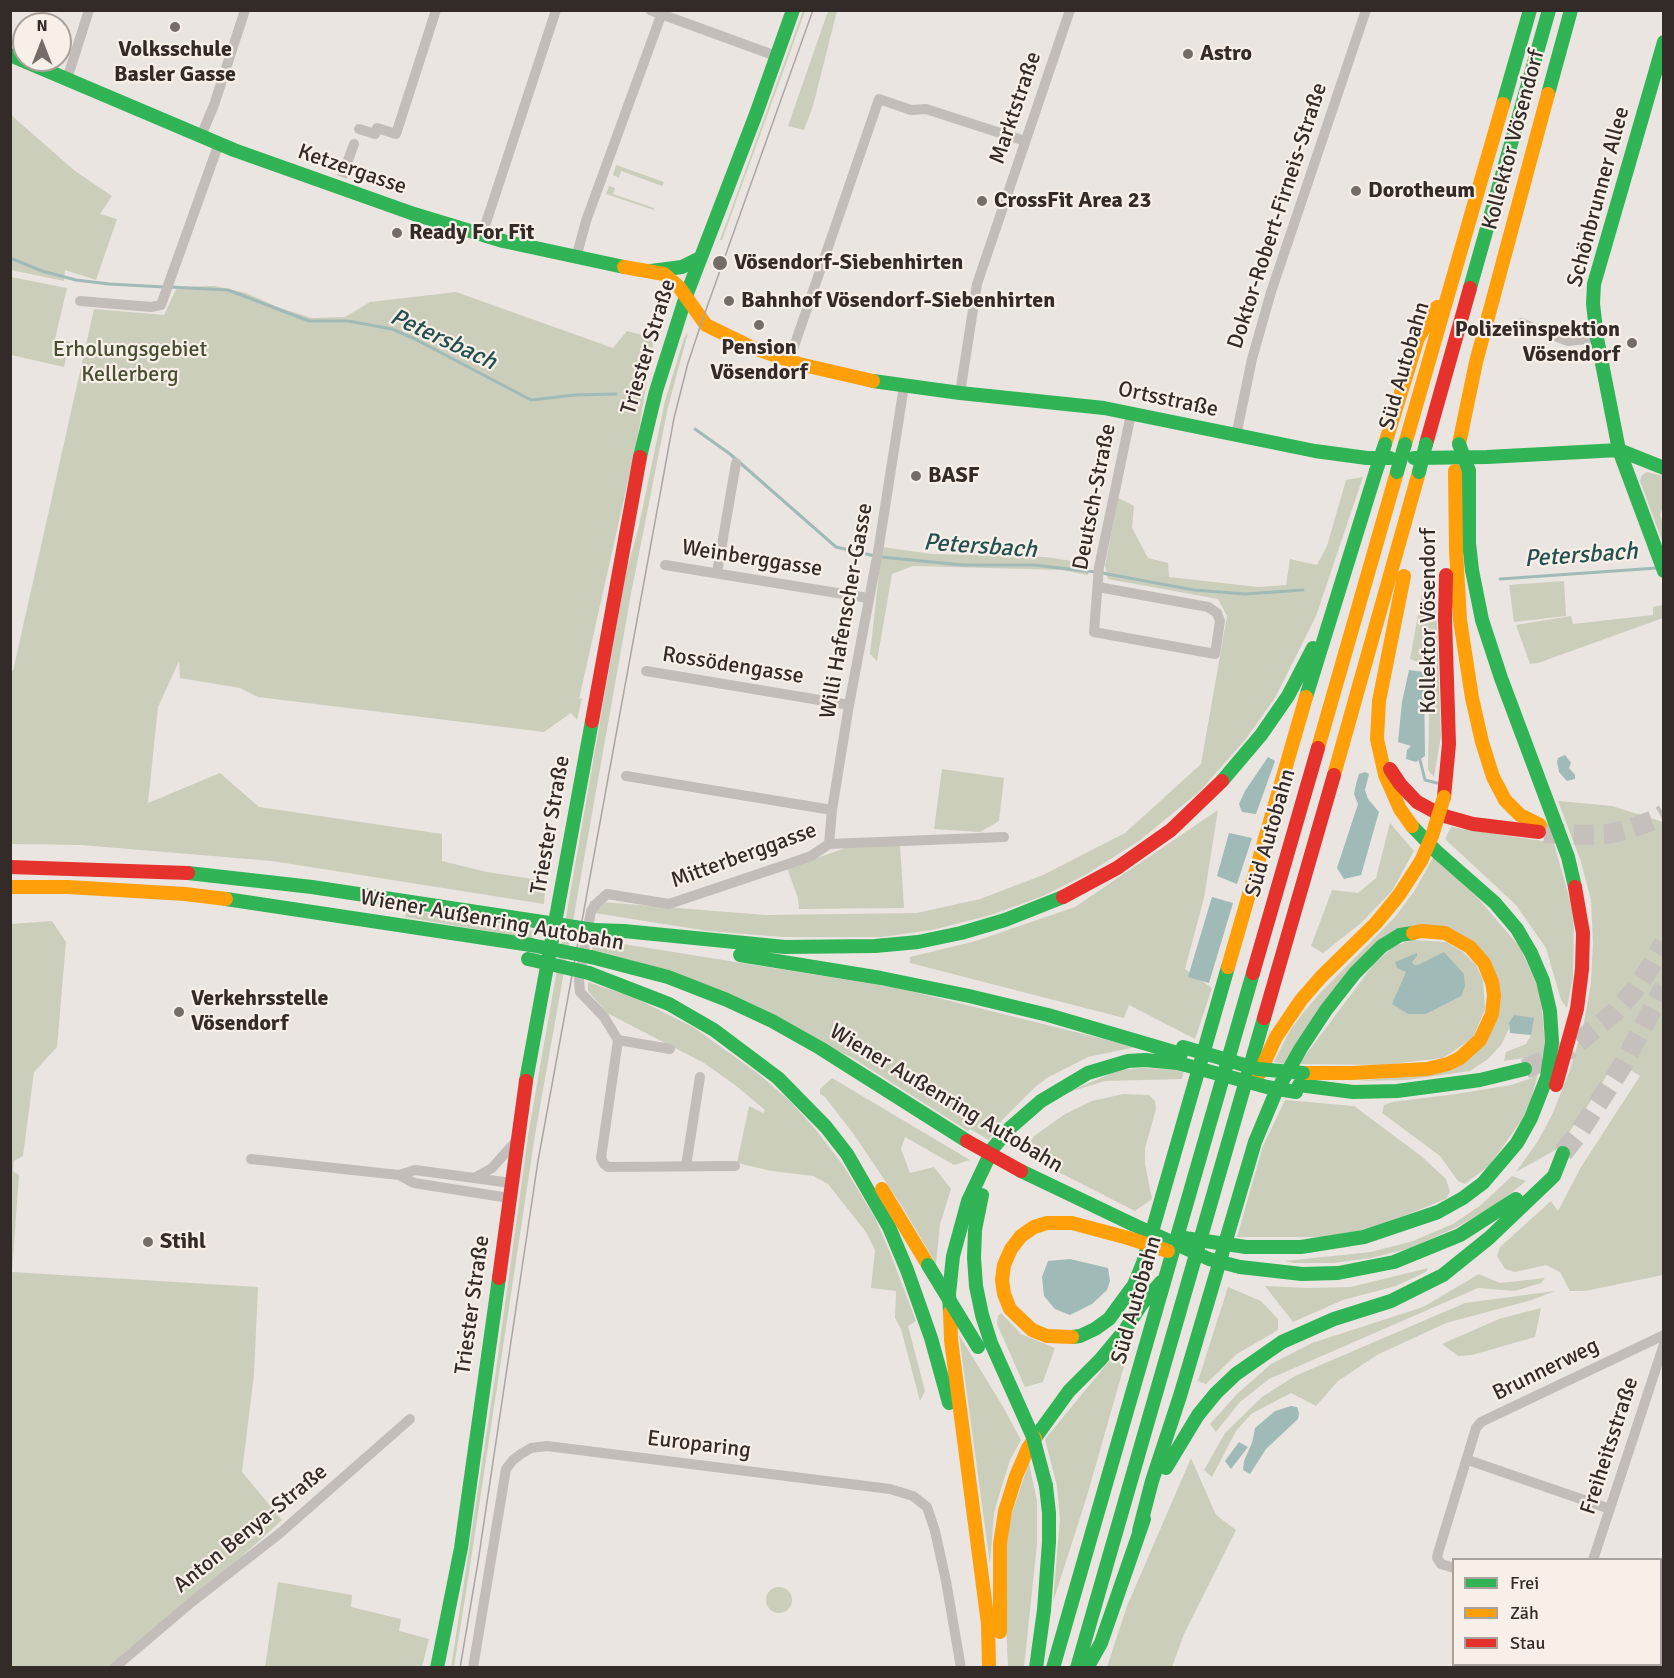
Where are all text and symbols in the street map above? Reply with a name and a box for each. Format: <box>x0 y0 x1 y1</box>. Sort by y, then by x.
north arrow <box>12 12 72 72</box>
text: N <box>36 16 48 36</box>
marker: Volksschule Basler Gasse <box>168 20 182 34</box>
place label: Volksschule Basler Gasse <box>114 37 236 88</box>
place label: Astro <box>1200 41 1252 67</box>
marker: Astro <box>1181 47 1195 61</box>
street label: Kollektor Vösendorf <box>1477 47 1551 233</box>
street label: Marktstraße <box>984 48 1048 168</box>
street label: Doktor-Robert-Firneis-Straße <box>1222 80 1334 352</box>
street label: Schönbrunner Allee <box>1562 104 1636 290</box>
street label: Ketzergasse <box>294 139 410 201</box>
place label: Dorotheum <box>1368 178 1475 204</box>
marker: Dorotheum <box>1349 184 1363 198</box>
place label: CrossFit Area 23 <box>994 188 1151 214</box>
marker: CrossFit Area 23 <box>975 194 989 208</box>
place label: Ready For Fit <box>409 220 534 246</box>
marker: Ready For Fit <box>390 226 404 240</box>
place label: Vösendorf-Siebenhirten <box>734 250 963 276</box>
marker: Vösendorf-Siebenhirten <box>711 254 729 272</box>
street label: Triester Straße <box>616 276 682 418</box>
place label: Bahnhof Vösendorf-Siebenhirten <box>741 288 1055 314</box>
marker: Bahnhof Vösendorf-Siebenhirten <box>722 294 736 308</box>
street label: Süd Autobahn <box>1374 299 1436 433</box>
water label: Petersbach <box>385 303 501 377</box>
place label: Polizeiinspektion Vösendorf <box>1455 317 1620 368</box>
marker: Pension Vösendorf <box>752 318 766 332</box>
place label: Pension Vösendorf <box>710 335 808 386</box>
marker: Polizeiinspektion Vösendorf <box>1625 336 1639 350</box>
park label: Erholungsgebiet Kellerberg <box>53 337 207 388</box>
street label: Ortsstraße <box>1116 377 1220 423</box>
street label: Deutsch-Straße <box>1068 422 1122 572</box>
place label: BASF <box>928 463 980 489</box>
marker: BASF <box>909 469 923 483</box>
street label: Willi Hafenscher-Gasse <box>815 501 879 721</box>
street label: Kollektor Vösendorf <box>1416 528 1442 714</box>
water label: Petersbach <box>922 529 1038 565</box>
street label: Weinberggasse <box>680 535 824 583</box>
water label: Petersbach <box>1523 538 1639 574</box>
street label: Rossödengasse <box>660 642 806 690</box>
street label: Triester Straße <box>526 754 576 896</box>
street label: Süd Autobahn <box>1240 766 1302 900</box>
street label: Mitterberggasse <box>668 817 820 895</box>
street label: Wiener Außenring Autobahn <box>358 885 626 957</box>
place label: Verkehrsstelle Vösendorf <box>191 986 328 1038</box>
marker: Verkehrsstelle Vösendorf <box>172 1005 186 1019</box>
street label: Wiener Außenring Autobahn <box>825 1019 1067 1179</box>
place label: Stihl <box>160 1229 206 1255</box>
street label: Süd Autobahn <box>1106 1233 1168 1367</box>
street label: Triester Straße <box>450 1234 496 1376</box>
marker: Stihl <box>141 1235 155 1249</box>
street label: Brunnerweg <box>1489 1333 1603 1407</box>
street label: Freiheitsstraße <box>1575 1374 1645 1518</box>
street label: Europaring <box>646 1426 752 1464</box>
street label: Anton Benya-Straße <box>169 1459 333 1599</box>
legend <box>1452 1558 1662 1666</box>
text: Frei <box>1510 1572 1539 1594</box>
text: Zäh <box>1510 1602 1539 1624</box>
text: Stau <box>1510 1632 1545 1654</box>

